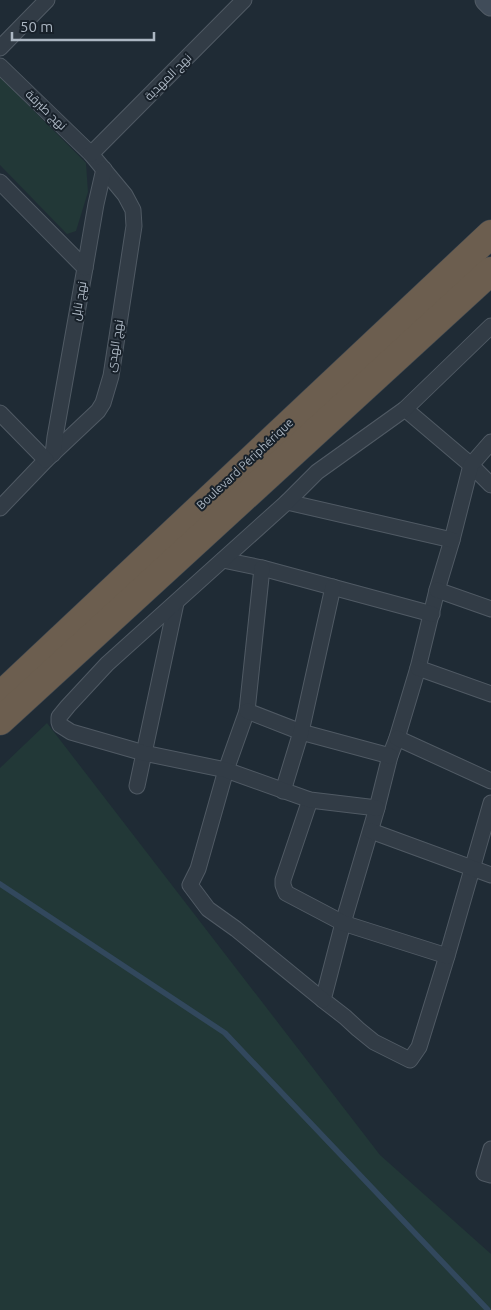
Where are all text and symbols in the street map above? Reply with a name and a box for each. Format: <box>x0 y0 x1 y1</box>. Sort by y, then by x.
scale bar <box>12 10 155 42</box>
text: 50 m <box>20 18 53 35</box>
street label: نهج المهدية <box>142 51 195 104</box>
street label: نهج طبرقة <box>22 87 69 134</box>
street label: نهج نابل <box>69 280 90 322</box>
street label: نهج الهدى <box>104 319 127 373</box>
street label: Boulevard Périphérique <box>194 416 296 512</box>

